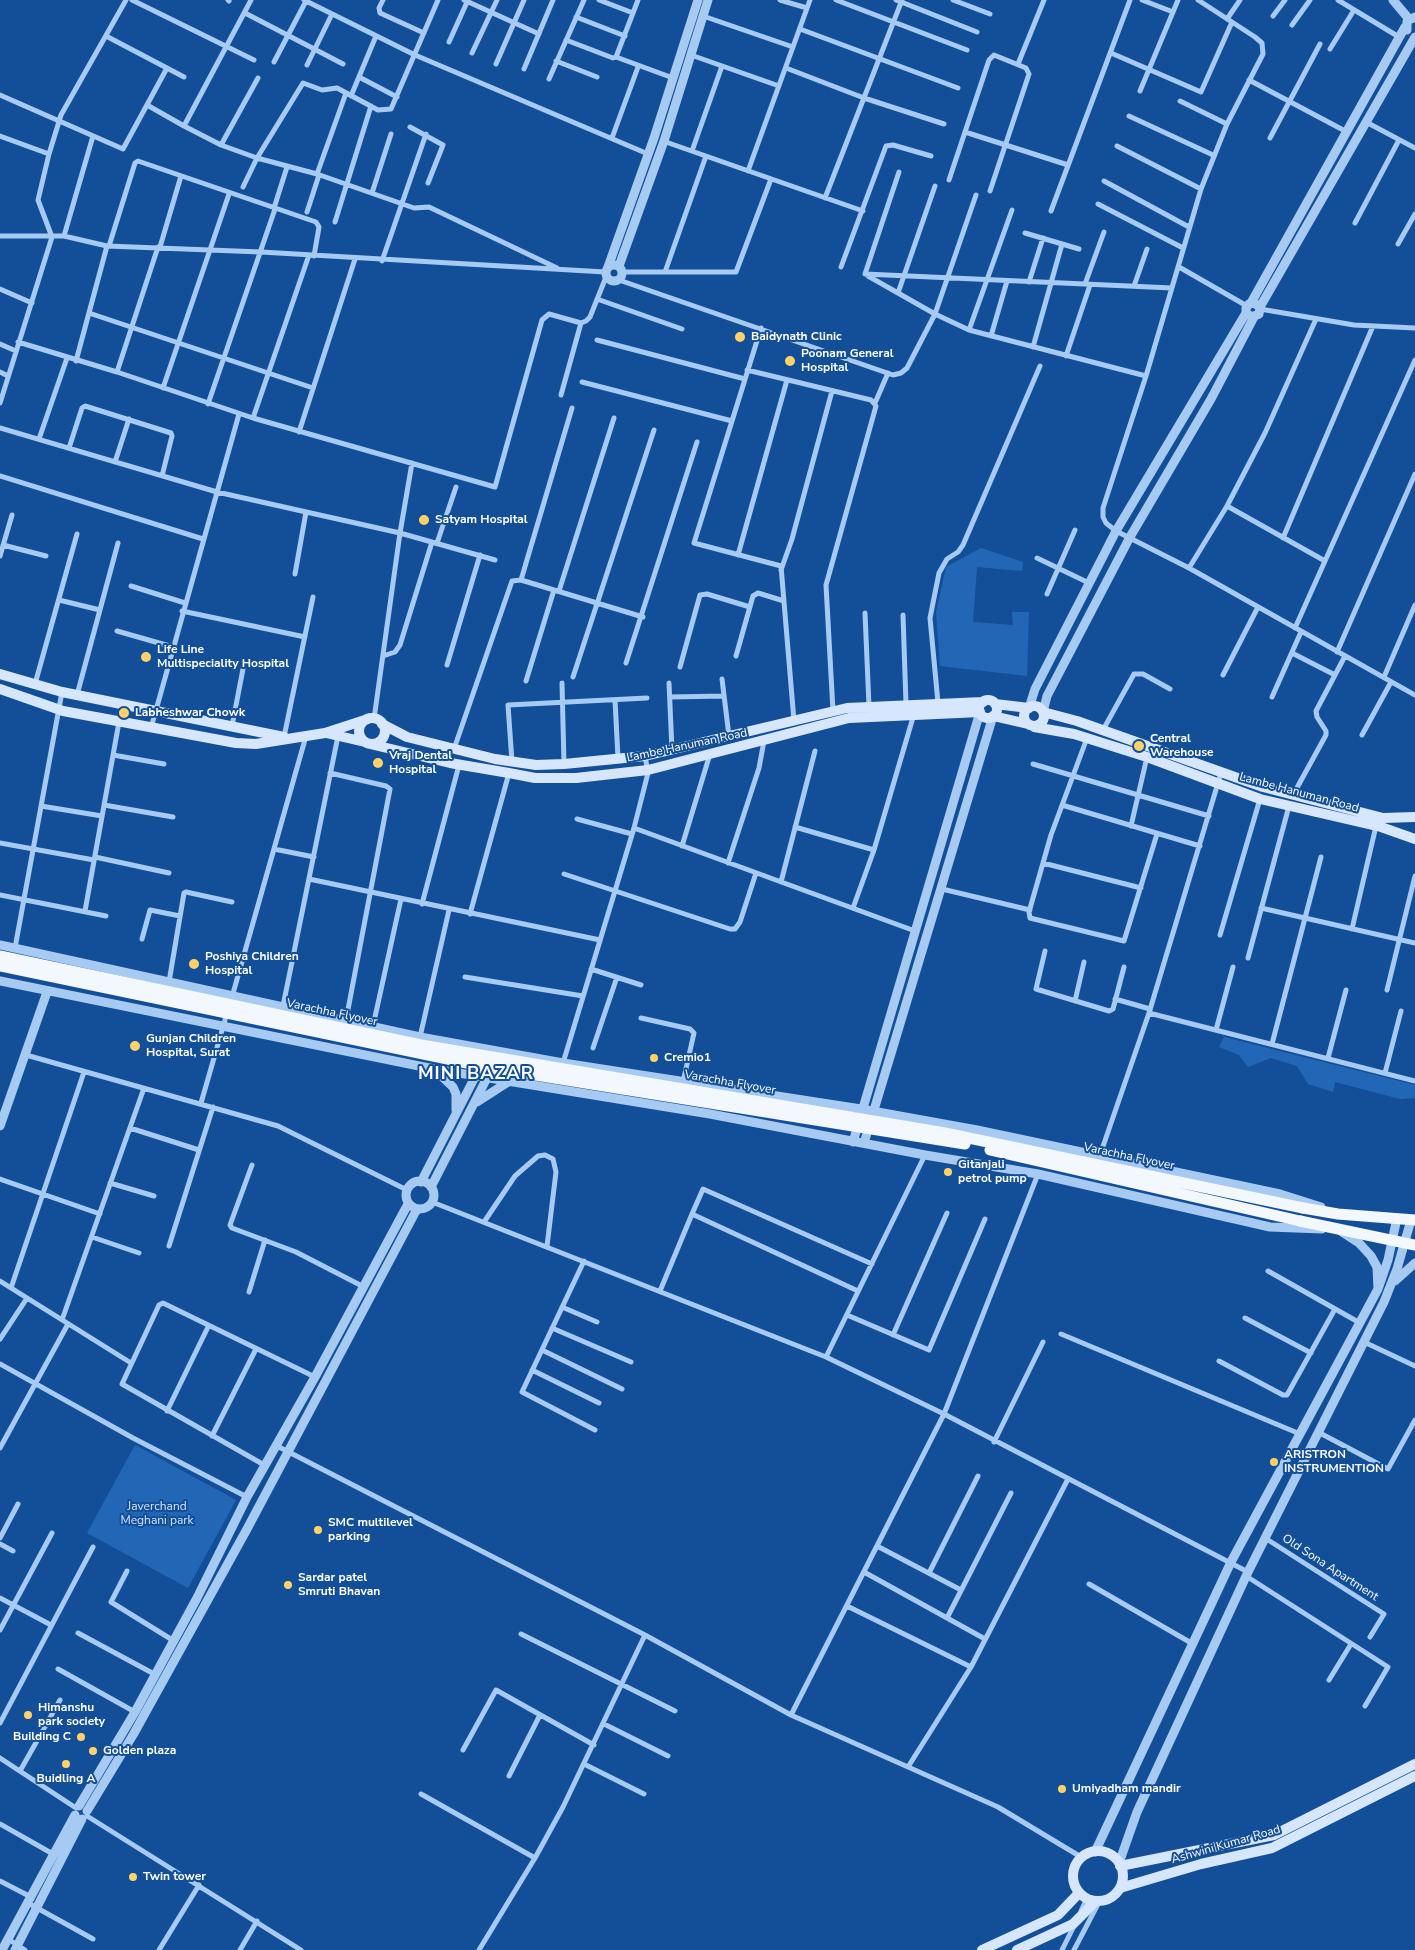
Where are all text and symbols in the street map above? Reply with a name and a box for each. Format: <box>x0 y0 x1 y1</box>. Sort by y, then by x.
marker: Baidynath Clinic <box>733 330 747 344</box>
place label: Baidynath Clinic <box>751 330 842 344</box>
place label: Poonam General Hospital <box>801 347 894 375</box>
marker: Poonam General Hospital <box>783 354 797 368</box>
marker: Satyam Hospital <box>417 513 431 527</box>
place label: Satyam Hospital <box>435 513 528 527</box>
place label: Life Line Multispeciality Hospital <box>157 643 289 671</box>
marker: Life Line Multispeciality Hospital <box>139 650 153 664</box>
marker: Labheshwar Chowk <box>117 706 131 720</box>
place label: Labheshwar Chowk <box>135 706 245 720</box>
street label: Lambe Hanuman Road <box>625 726 749 766</box>
place label: Central Warehouse <box>1150 732 1214 760</box>
marker: Central Warehouse <box>1132 739 1146 753</box>
place label: Vraj Dental Hospital <box>389 749 452 777</box>
marker: Vraj Dental Hospital <box>371 756 385 770</box>
street label: Lambe Hanuman Road <box>1238 770 1360 816</box>
place label: Poshiya Children Hospital <box>205 950 299 978</box>
marker: Poshiya Children Hospital <box>187 957 201 971</box>
street label: Varachha Flyover <box>285 996 379 1030</box>
place label: Gunjan Children Hospital, Surat <box>146 1032 236 1060</box>
marker: Gunjan Children Hospital, Surat <box>128 1039 142 1053</box>
place label: Cremio1 <box>664 1051 711 1065</box>
marker: Cremio1 <box>648 1052 660 1064</box>
district label: MINI BAZAR <box>417 1064 535 1086</box>
street label: Varachha Flyover <box>683 1068 777 1098</box>
street label: Varachha Flyover <box>1082 1140 1176 1174</box>
place label: Gitanjali petrol pump <box>958 1158 1027 1186</box>
marker: Gitanjali petrol pump <box>942 1166 954 1178</box>
place label: ARISTRON INSTRUMENTION <box>1284 1448 1384 1476</box>
marker: ARISTRON INSTRUMENTION <box>1268 1456 1280 1468</box>
park label: Javerchand Meghani park <box>120 1500 194 1528</box>
place label: SMC multilevel parking <box>328 1516 413 1544</box>
marker: SMC multilevel parking <box>312 1524 324 1536</box>
street label: Old Sona Apartment <box>1279 1532 1381 1604</box>
place label: Sardar patel Smruti Bhavan <box>298 1571 380 1599</box>
marker: Sardar patel Smruti Bhavan <box>282 1579 294 1591</box>
place label: Himanshu park society <box>38 1701 105 1729</box>
marker: Himanshu park society <box>22 1709 34 1721</box>
place label: Building C <box>13 1730 71 1744</box>
marker: Building C <box>75 1731 87 1743</box>
place label: Golden plaza <box>103 1744 176 1758</box>
marker: Golden plaza <box>87 1745 99 1757</box>
marker: Buidling A <box>60 1758 72 1770</box>
place label: Buidling A <box>37 1772 95 1786</box>
place label: Umiyadham mandir <box>1072 1782 1181 1796</box>
marker: Umiyadham mandir <box>1056 1783 1068 1795</box>
street label: Ashwini Kumar Road <box>1170 1823 1282 1867</box>
place label: Twin tower <box>143 1870 206 1884</box>
marker: Twin tower <box>127 1871 139 1883</box>

